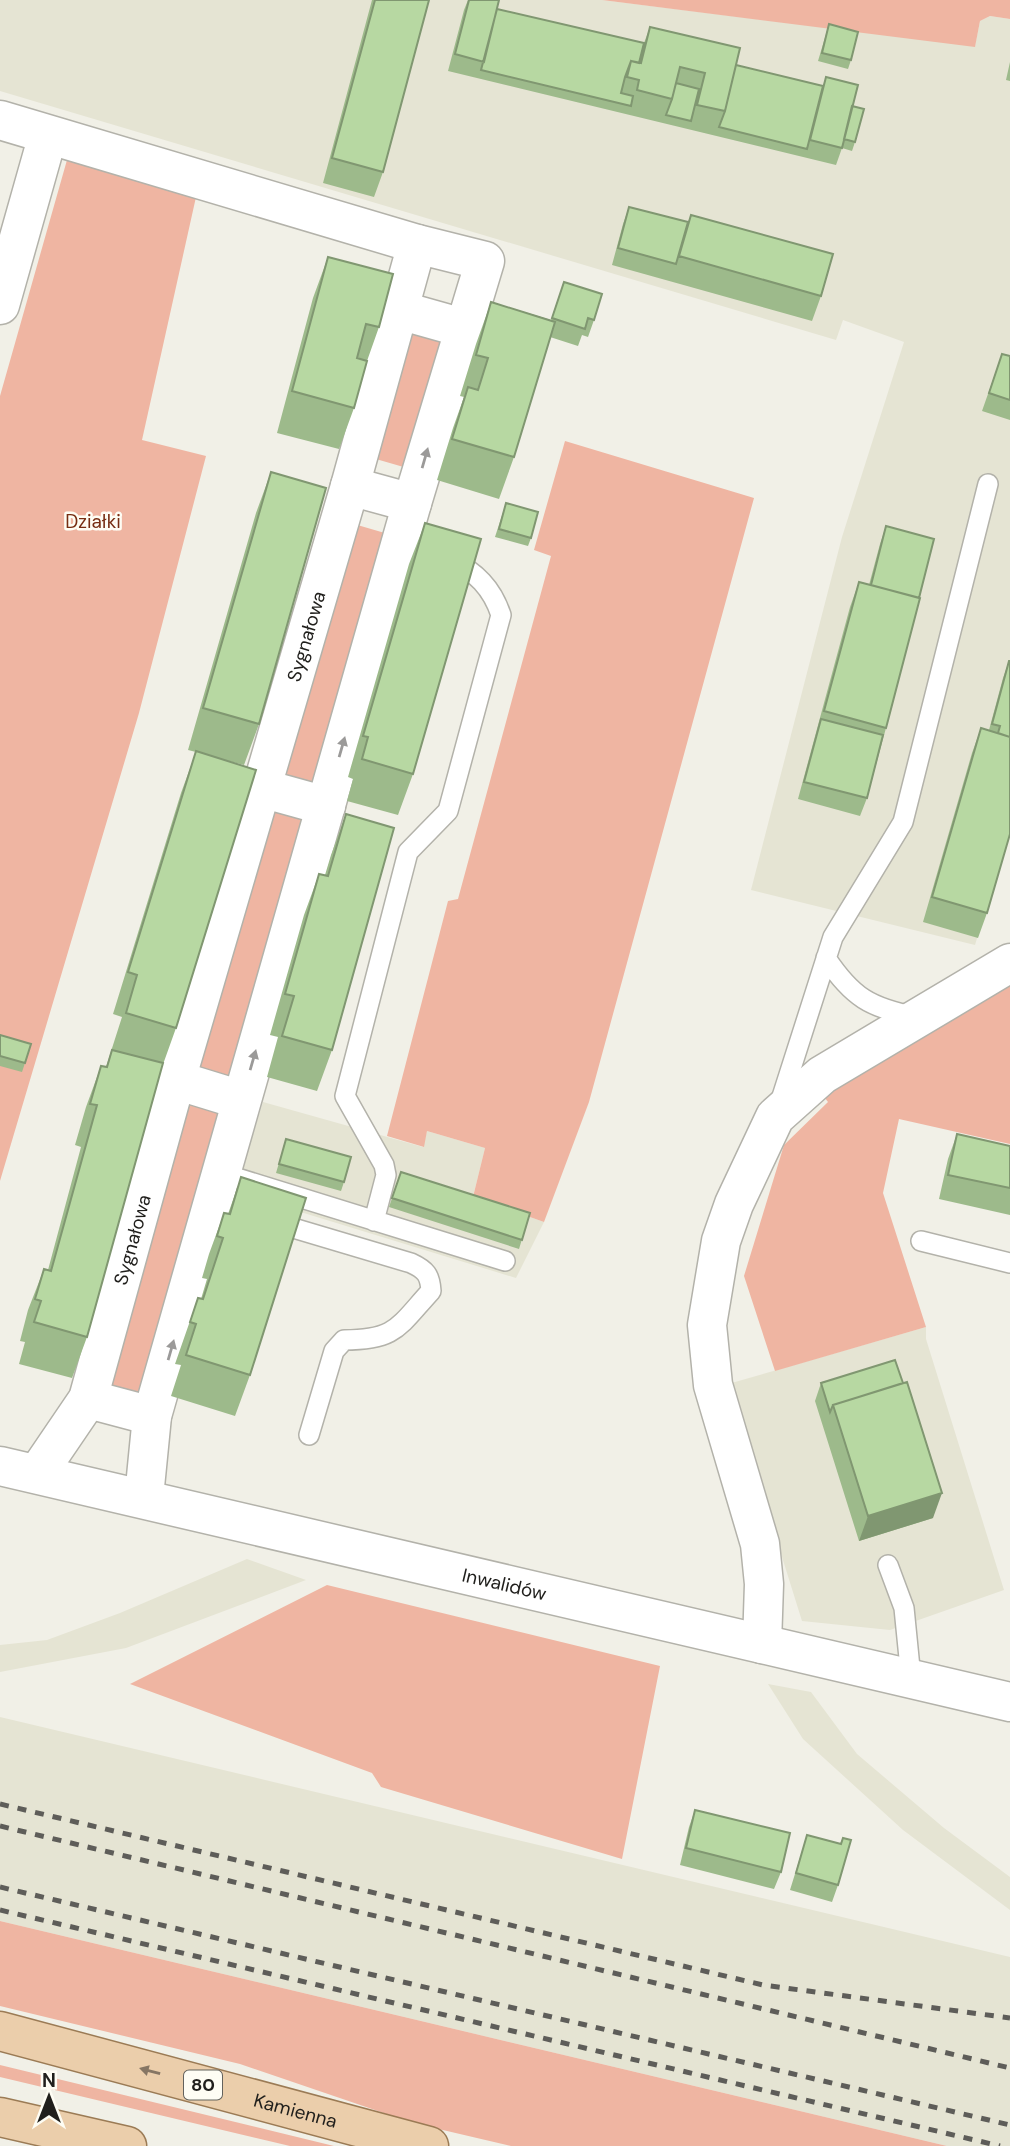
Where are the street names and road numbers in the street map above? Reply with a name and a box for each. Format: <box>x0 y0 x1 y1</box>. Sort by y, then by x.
street label: Sygnałowa <box>281 588 332 685</box>
street label: Sygnałowa <box>108 1192 157 1288</box>
street label: Inwalidów <box>460 1562 550 1606</box>
road number: 80 <box>184 2070 222 2099</box>
street label: Kamienna <box>251 2088 340 2134</box>

